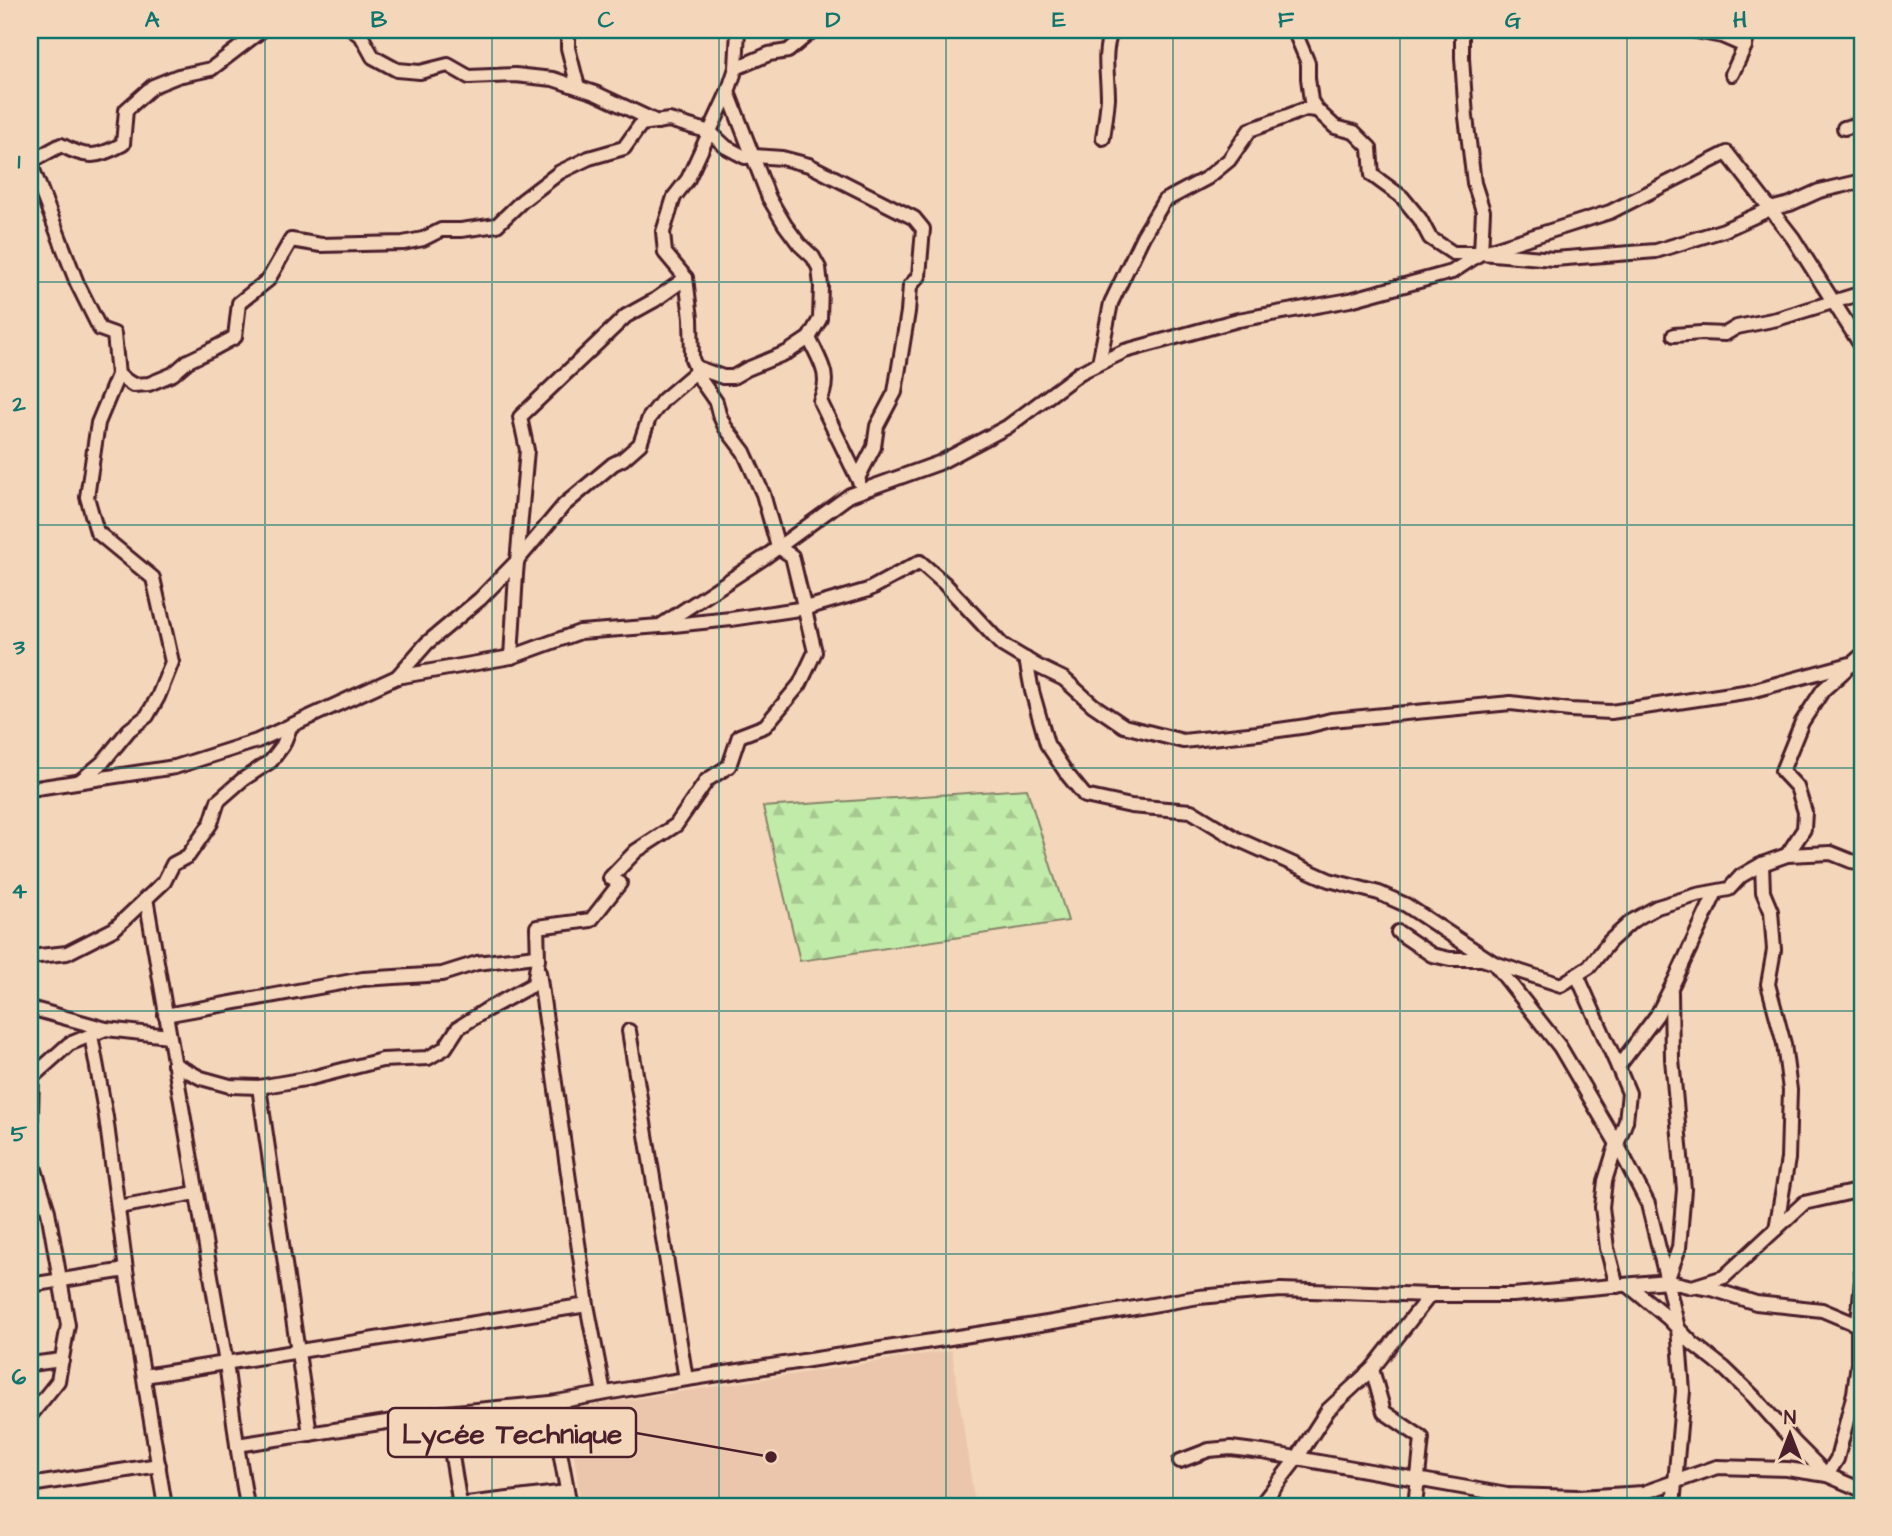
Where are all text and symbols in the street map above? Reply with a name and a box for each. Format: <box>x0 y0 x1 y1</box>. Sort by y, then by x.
text: A <box>145 4 160 36</box>
text: B <box>371 4 388 36</box>
text: C <box>598 4 615 36</box>
text: D <box>826 4 841 36</box>
text: E <box>1052 4 1066 36</box>
text: F <box>1278 4 1295 36</box>
text: G <box>1505 4 1521 36</box>
text: H <box>1733 4 1747 36</box>
text: 1 <box>18 145 21 177</box>
text: 2 <box>11 388 26 420</box>
text: 3 <box>12 631 25 663</box>
text: 4 <box>11 875 27 907</box>
text: 5 <box>11 1118 28 1150</box>
text: 6 <box>12 1361 27 1393</box>
north arrow <box>1756 1400 1826 1470</box>
text: N <box>1784 1405 1796 1432</box>
callout: Lycée Technique <box>388 1408 636 1457</box>
text: Lycée Technique <box>402 1415 622 1457</box>

